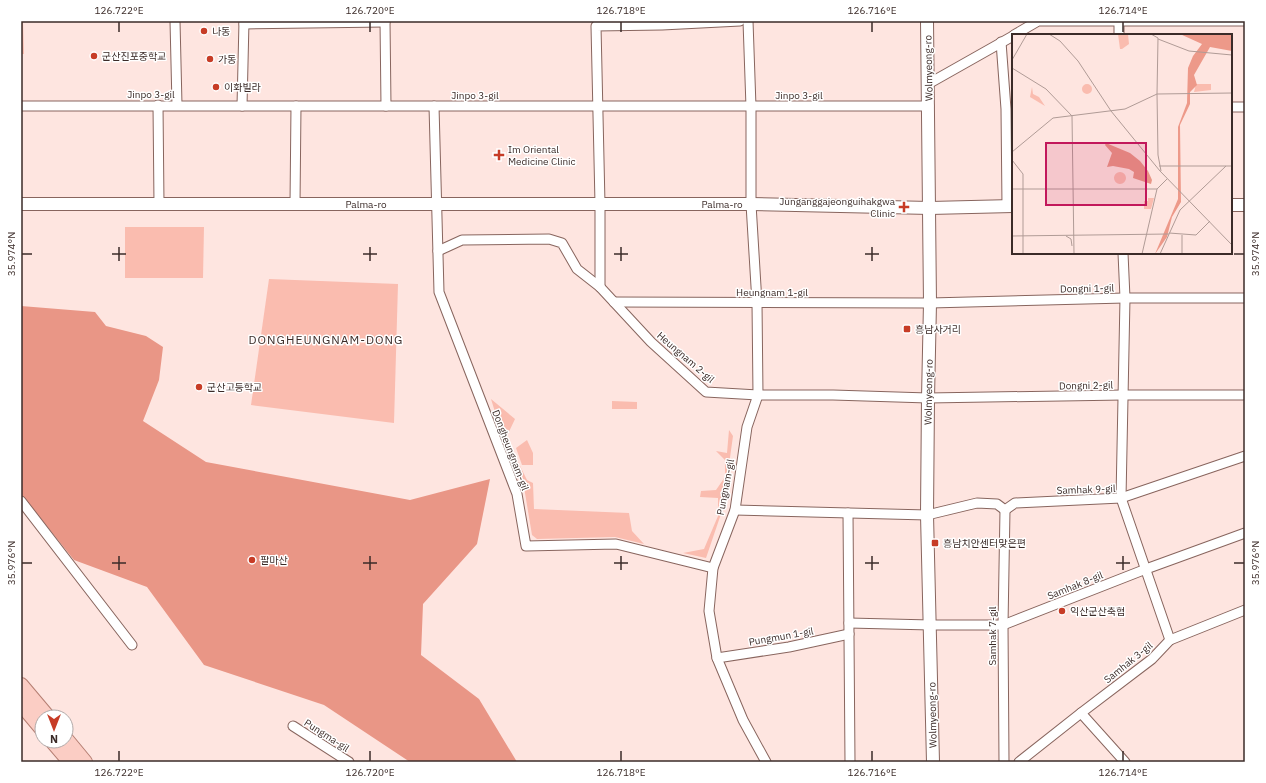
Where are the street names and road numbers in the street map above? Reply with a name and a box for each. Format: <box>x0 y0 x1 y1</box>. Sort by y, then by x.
street label: Wolmyeong-ro <box>921 35 936 101</box>
street label: Jinpo 3-gil <box>127 88 175 101</box>
street label: Jinpo 3-gil <box>451 89 499 102</box>
street label: Jinpo 3-gil <box>775 89 823 102</box>
street label: Palma-ro <box>345 198 387 211</box>
street label: Palma-ro <box>701 198 743 211</box>
street label: Dongni 1-gil <box>1060 282 1115 295</box>
street label: Heungnam 1-gil <box>736 286 808 299</box>
street label: Heungnam 2-gil <box>654 329 717 386</box>
street label: Wolmyeong-ro <box>921 359 936 425</box>
street label: Dongni 2-gil <box>1059 379 1114 392</box>
street label: Dongheungnam-gil <box>489 408 532 493</box>
street label: Pungnam-gil <box>714 458 737 516</box>
street label: Samhak 9-gil <box>1056 482 1116 497</box>
street label: Samhak 8-gil <box>1045 568 1105 603</box>
street label: Samhak 7-gil <box>986 606 999 666</box>
street label: Pungmun 1-gil <box>748 624 815 649</box>
street label: Samhak 3-gil <box>1101 639 1156 686</box>
street label: Wolmyeong-ro <box>925 682 940 748</box>
street label: Pungma-gil <box>302 716 352 755</box>

